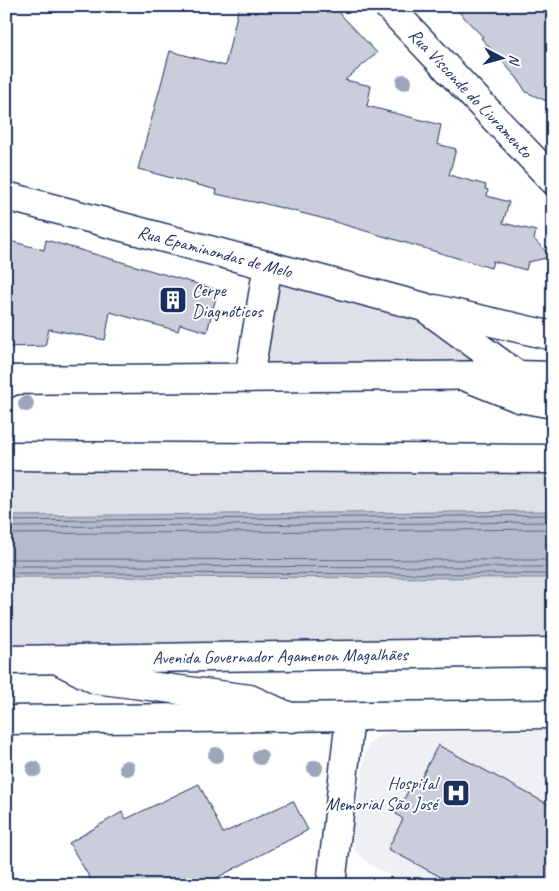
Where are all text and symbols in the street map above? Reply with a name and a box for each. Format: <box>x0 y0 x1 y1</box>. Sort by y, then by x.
street label: Rua Visconde do Livramento <box>404 24 538 163</box>
north arrow <box>476 32 526 82</box>
text: N <box>505 54 523 67</box>
street label: Rua Epaminondas de Melo <box>135 220 296 283</box>
place label: Cerpe Diagnóticos <box>192 279 264 322</box>
building icon: Cerpe Diagnóticos <box>158 285 188 315</box>
street label: Avenida Governador Agamenon Magalhães <box>152 643 410 669</box>
place label: Hospital Memorial São José <box>325 772 440 815</box>
hospital icon: Hospital Memorial São José <box>441 778 471 808</box>

